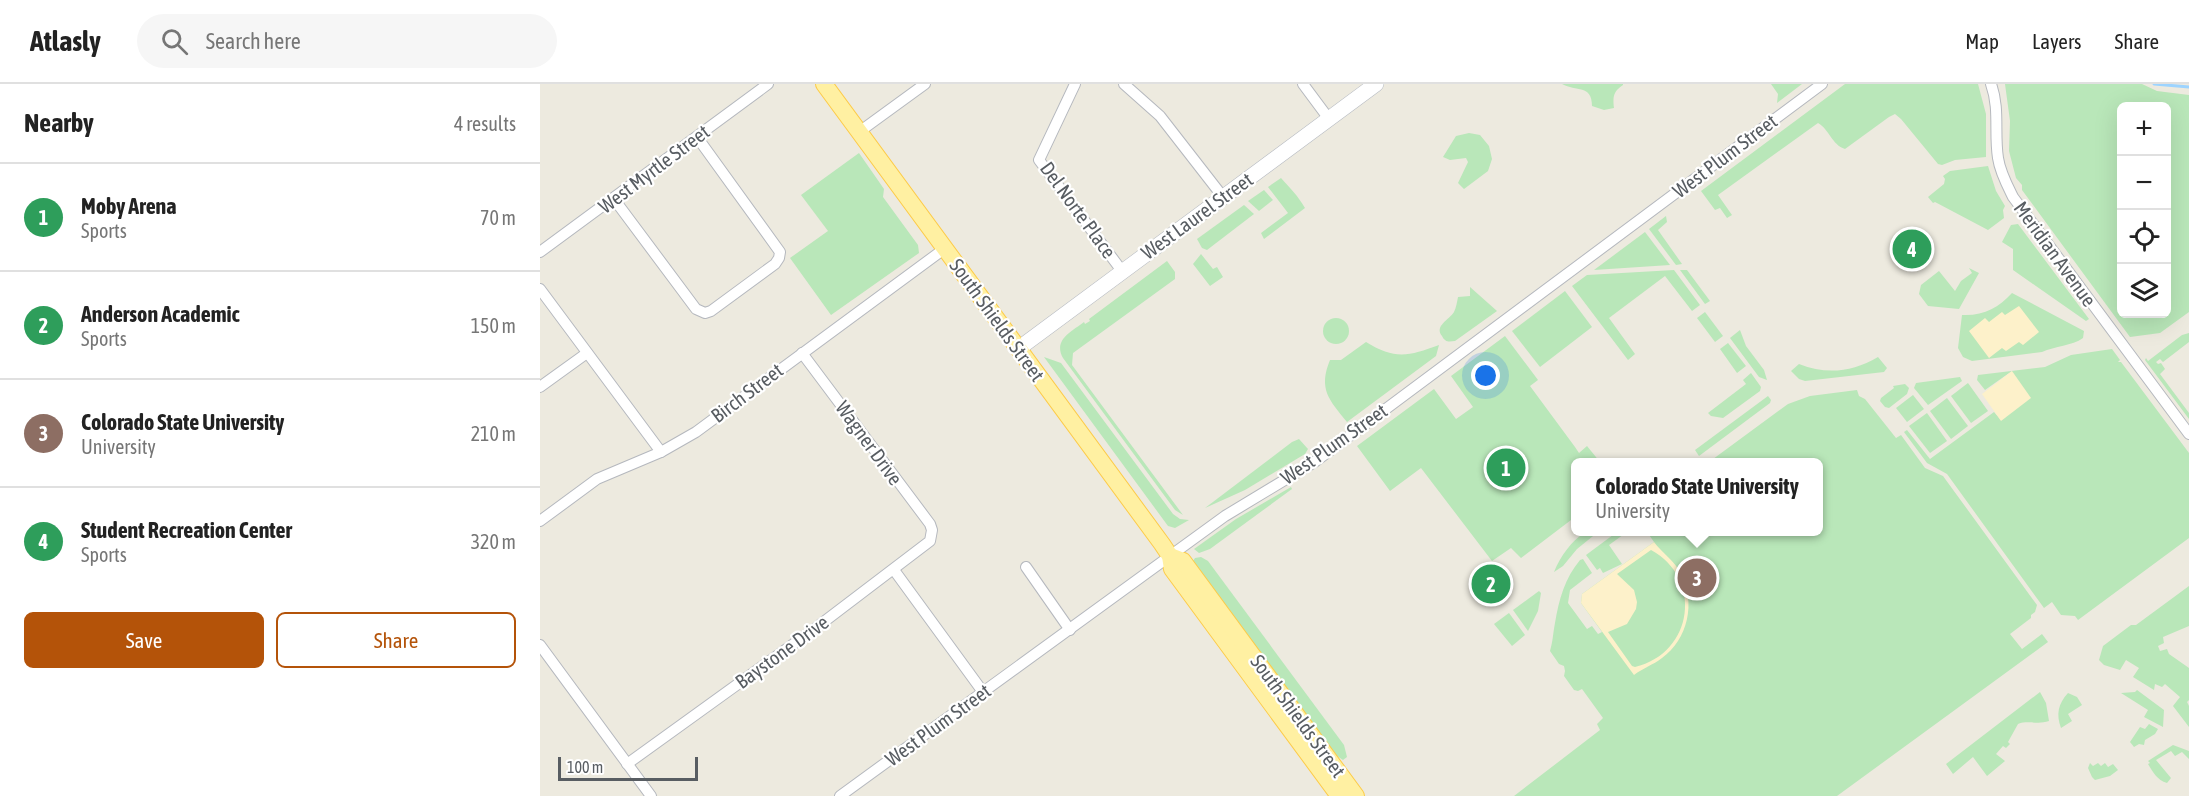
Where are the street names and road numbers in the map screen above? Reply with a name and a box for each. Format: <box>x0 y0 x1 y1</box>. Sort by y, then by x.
street label: West Plum Street <box>1668 109 1781 202</box>
street label: West Myrtle Street <box>594 119 714 218</box>
street label: Del Norte Place <box>1036 157 1121 262</box>
street label: West Laurel Street <box>1136 167 1257 264</box>
street label: Meridian Avenue <box>2010 197 2101 311</box>
street label: South Shields Street <box>945 254 1050 386</box>
street label: Birch Street <box>706 358 787 427</box>
street label: Wagner Drive <box>831 396 908 489</box>
street label: West Plum Street <box>1276 398 1391 489</box>
street label: Baystone Drive <box>731 610 833 693</box>
street label: South Shields Street <box>1246 650 1351 782</box>
street label: West Plum Street <box>881 679 995 770</box>

